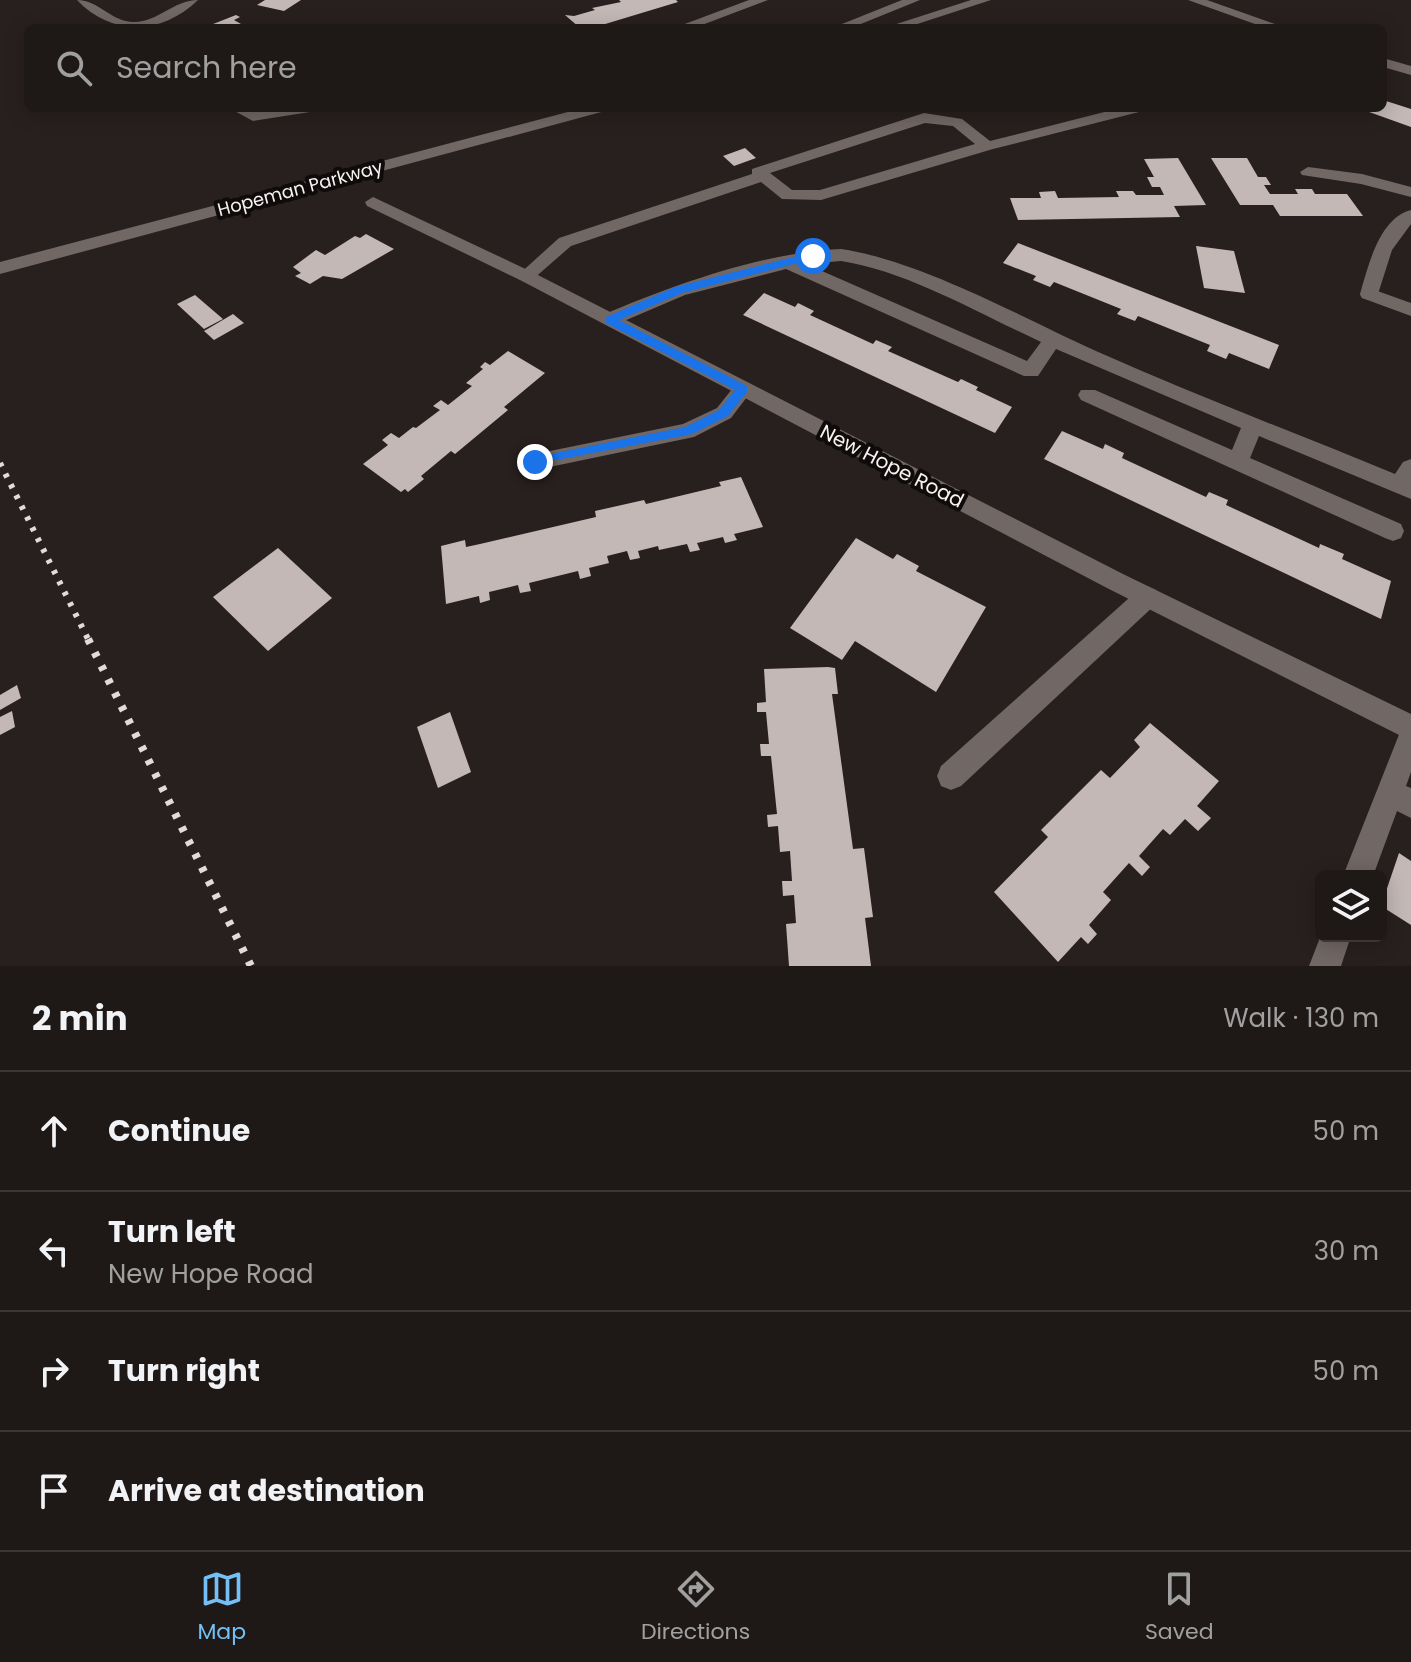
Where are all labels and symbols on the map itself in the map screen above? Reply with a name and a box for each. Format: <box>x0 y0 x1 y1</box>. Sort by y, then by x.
street label: Hopeman Parkway <box>215 154 385 222</box>
route start <box>795 238 831 274</box>
street label: New Hope Road <box>815 418 969 514</box>
route end <box>517 444 553 480</box>

